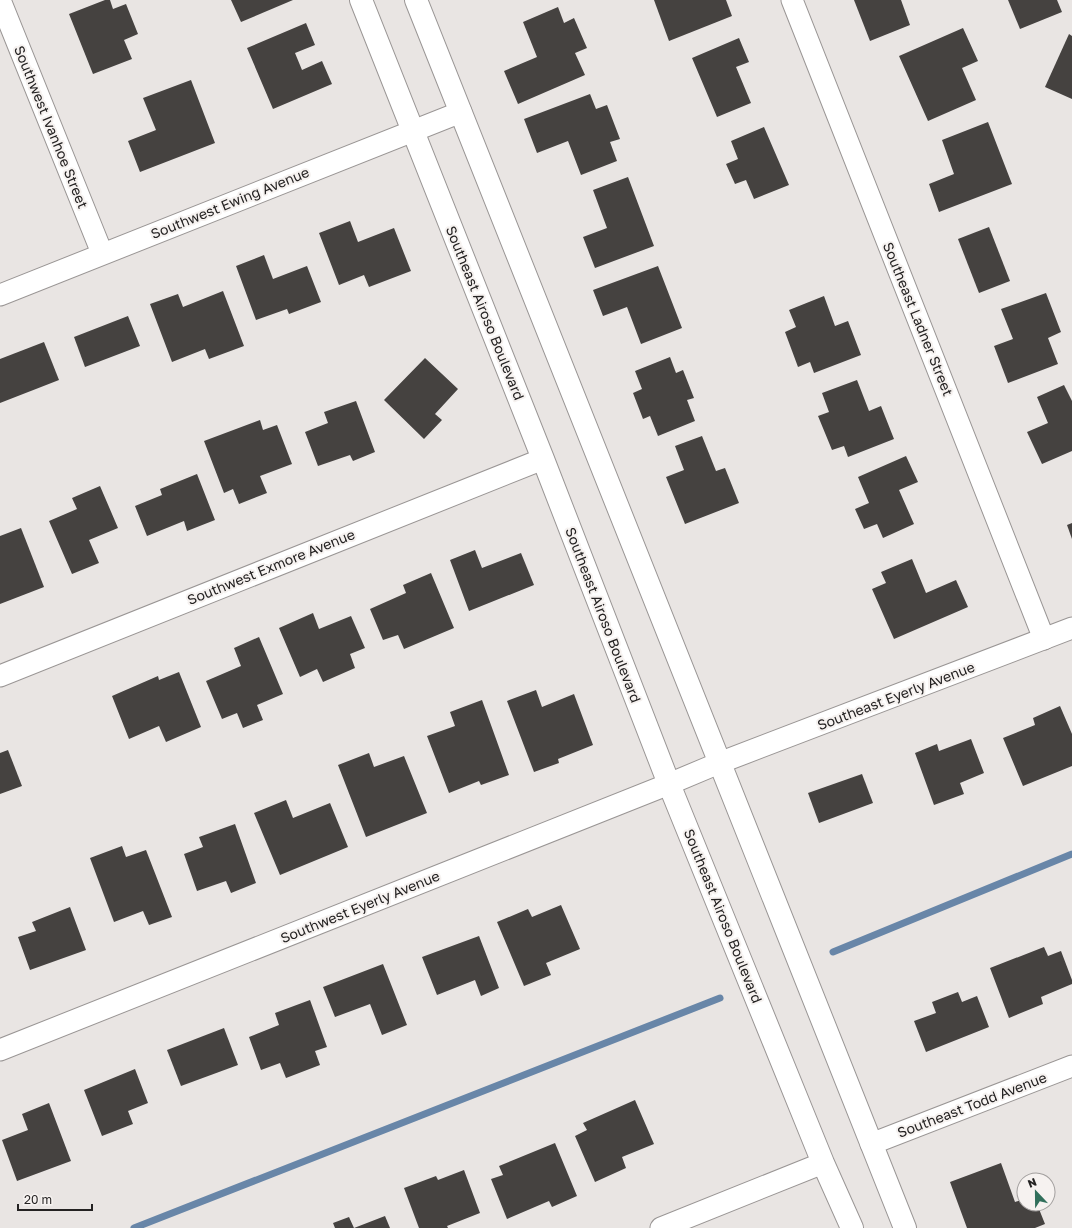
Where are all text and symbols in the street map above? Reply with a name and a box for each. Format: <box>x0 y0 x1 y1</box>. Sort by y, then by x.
street label: Southwest Ivanhoe Street <box>11 43 92 211</box>
street label: Southwest Ewing Avenue <box>148 163 312 242</box>
street label: Southeast Airoso Boulevard <box>443 223 528 402</box>
street label: Southeast Ladner Street <box>880 239 957 398</box>
street label: Southwest Exmore Avenue <box>185 525 357 608</box>
street label: Southeast Airoso Boulevard <box>562 525 645 705</box>
street label: Southeast Eyerly Avenue <box>815 658 977 733</box>
street label: Southeast Airoso Boulevard <box>681 826 766 1005</box>
street label: Southwest Eyerly Avenue <box>278 867 442 946</box>
street label: Southeast Todd Avenue <box>895 1068 1049 1141</box>
north arrow <box>1016 1172 1056 1212</box>
text: N <box>1026 1175 1038 1190</box>
scale bar <box>18 1186 92 1212</box>
text: 20 m <box>24 1192 52 1207</box>

